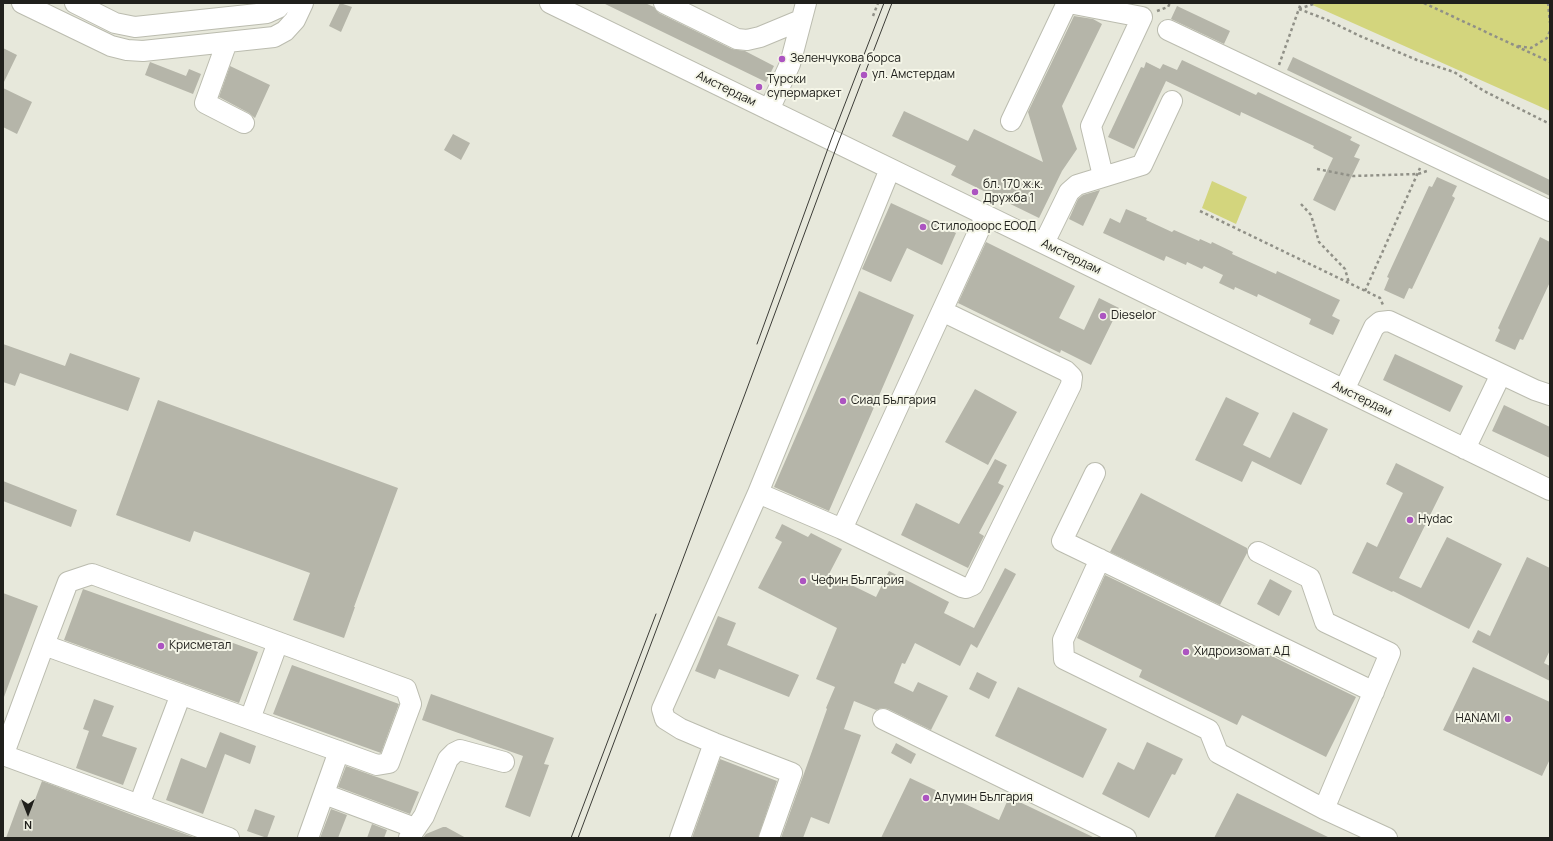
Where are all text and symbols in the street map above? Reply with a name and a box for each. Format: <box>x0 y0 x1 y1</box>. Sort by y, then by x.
place label: Зеленчукова борса <box>790 52 901 66</box>
marker: Зеленчукова борса <box>777 54 787 64</box>
street label: Амстердам <box>694 68 758 110</box>
place label: ул. Амстердам <box>872 68 955 82</box>
marker: ул. Амстердам <box>859 70 869 80</box>
place label: Турски супермаркет <box>767 73 841 101</box>
marker: Турски супермаркет <box>754 82 764 92</box>
place label: бл. 170 ж.к. Дружба 1 <box>983 178 1043 206</box>
marker: бл. 170 ж.к. Дружба 1 <box>970 187 980 197</box>
place label: Стилодоорс ЕООД <box>931 220 1036 234</box>
marker: Стилодоорс ЕООД <box>918 222 928 232</box>
street label: Амстердам <box>1039 236 1103 278</box>
place label: Dieselor <box>1111 309 1156 323</box>
marker: Dieselor <box>1098 311 1108 321</box>
street label: Амстердам <box>1330 378 1394 420</box>
place label: Сиад България <box>851 394 936 408</box>
marker: Сиад България <box>838 396 848 406</box>
place label: Hydac <box>1418 513 1453 527</box>
marker: Hydac <box>1405 515 1415 525</box>
place label: Чефин България <box>811 574 904 588</box>
marker: Чефин България <box>798 576 808 586</box>
place label: Крисметал <box>169 639 231 653</box>
marker: Крисметал <box>156 641 166 651</box>
place label: Хидроизомат АД <box>1194 645 1290 659</box>
marker: Хидроизомат АД <box>1181 647 1191 657</box>
place label: HANAMI <box>1455 712 1500 726</box>
marker: HANAMI <box>1503 714 1513 724</box>
place label: Алумин България <box>934 791 1033 805</box>
north arrow <box>8 793 48 833</box>
marker: Алумин България <box>921 793 931 803</box>
text: N <box>24 818 32 833</box>

